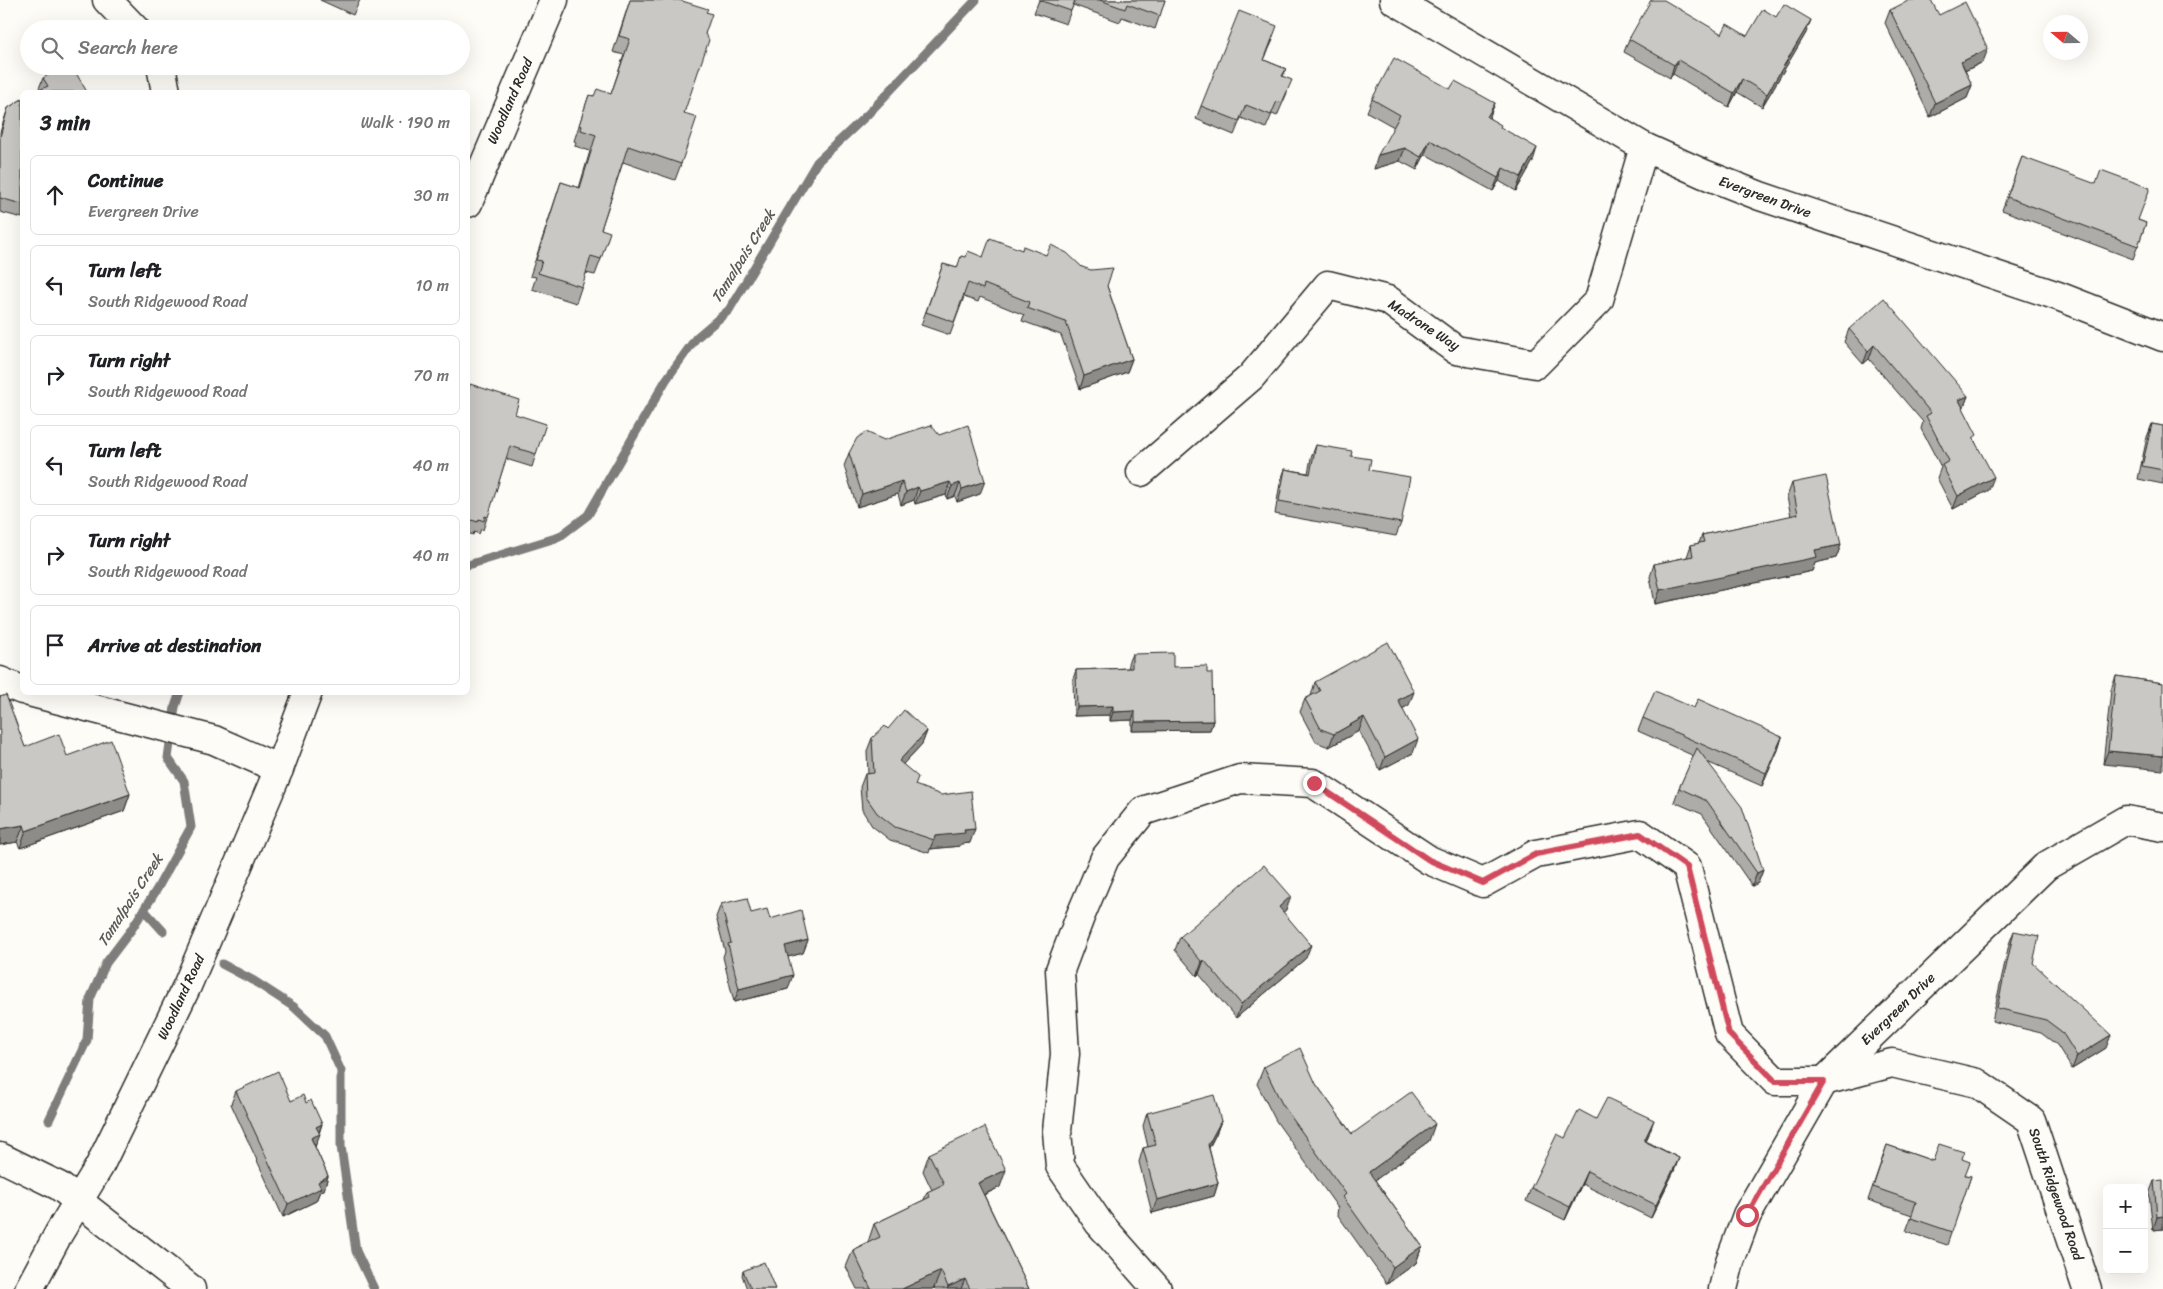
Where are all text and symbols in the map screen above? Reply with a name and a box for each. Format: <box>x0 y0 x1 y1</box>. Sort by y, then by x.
north arrow <box>2043 15 2088 60</box>
search box <box>20 20 470 75</box>
text: Search here <box>78 31 178 64</box>
icon: search <box>38 34 66 62</box>
street label: Woodland Road <box>480 52 541 148</box>
text: 3 min <box>40 104 90 142</box>
text: Walk · 190 m <box>361 108 450 137</box>
text: Continue <box>88 164 164 197</box>
street label: Evergreen Drive <box>1715 169 1815 225</box>
icon: ahead <box>41 181 69 209</box>
text: 30 m <box>414 181 449 210</box>
text: Evergreen Drive <box>88 197 199 226</box>
water label: Tamalpais Creek <box>704 203 783 308</box>
text: Turn left <box>88 254 161 287</box>
icon: left <box>41 271 69 299</box>
text: 10 m <box>416 271 449 300</box>
text: South Ridgewood Road <box>88 287 247 316</box>
street label: Madrone Way <box>1383 292 1466 358</box>
text: Turn right <box>88 344 170 377</box>
icon: right <box>41 361 69 389</box>
text: 70 m <box>413 361 449 390</box>
text: South Ridgewood Road <box>88 377 247 406</box>
text: Turn left <box>88 434 161 467</box>
icon: left <box>41 451 69 479</box>
text: 40 m <box>412 451 449 480</box>
text: South Ridgewood Road <box>88 467 247 496</box>
text: Turn right <box>88 524 170 557</box>
icon: right <box>41 541 69 569</box>
text: 40 m <box>412 541 449 570</box>
text: South Ridgewood Road <box>88 557 247 586</box>
text: Arrive at destination <box>88 629 261 662</box>
icon: arrive <box>41 631 69 659</box>
route end <box>1303 772 1326 795</box>
water label: Tamalpais Creek <box>90 847 171 952</box>
street label: Woodland Road <box>150 949 212 1044</box>
street label: Evergreen Drive <box>1854 966 1942 1052</box>
street label: South Ridgewood Road <box>2022 1124 2091 1265</box>
map controls <box>2103 1184 2148 1274</box>
button: + <box>2103 1184 2148 1229</box>
route start <box>1736 1204 1759 1227</box>
button: − <box>2103 1229 2148 1274</box>

